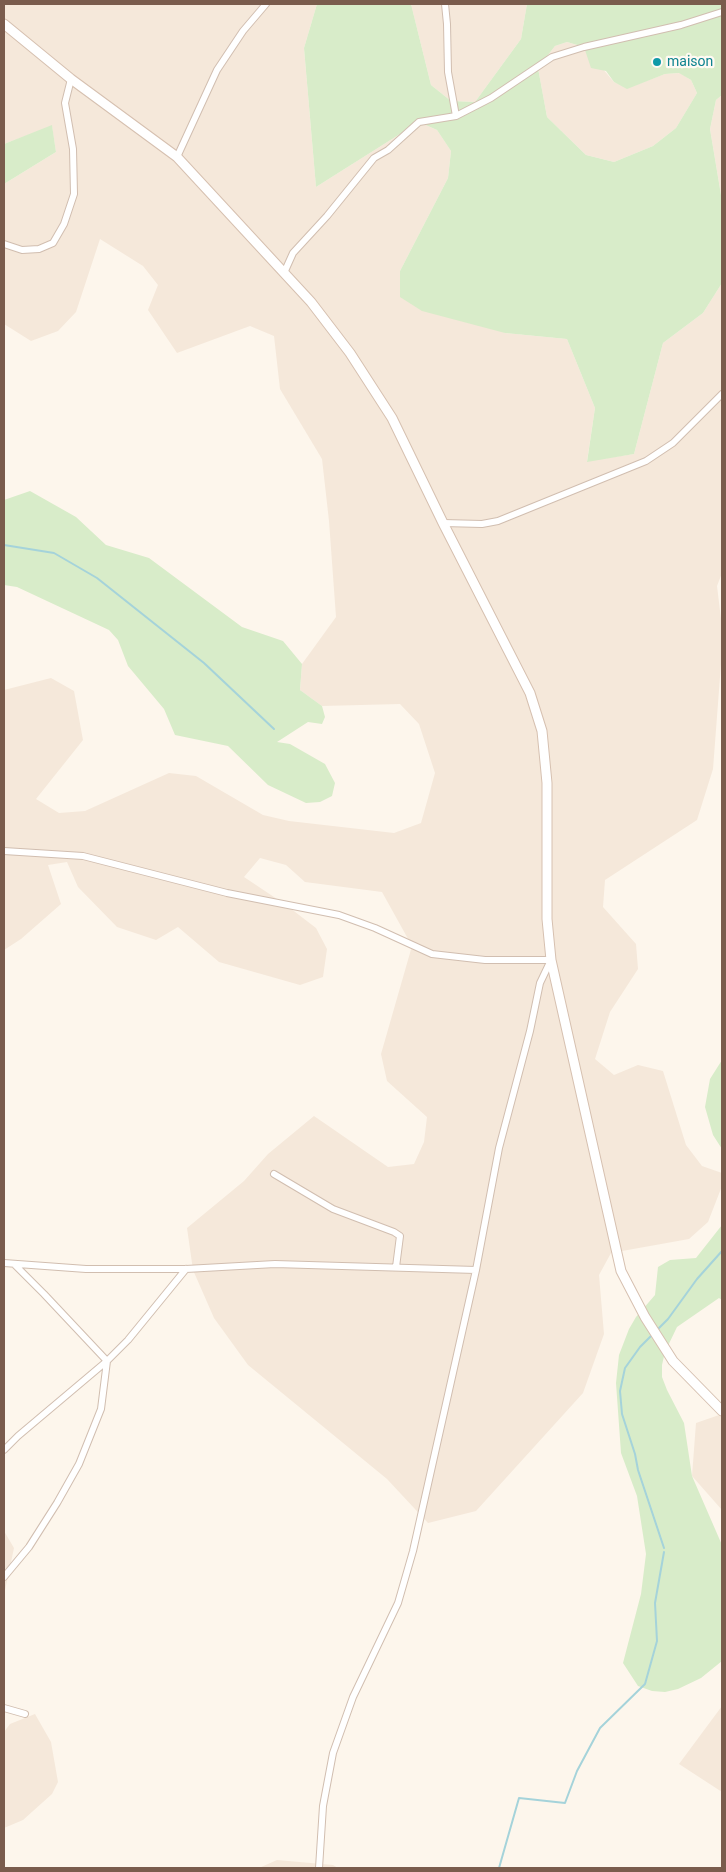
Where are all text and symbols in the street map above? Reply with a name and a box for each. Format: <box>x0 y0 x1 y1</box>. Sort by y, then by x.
place label: maison <box>667 54 713 70</box>
marker: maison <box>651 56 663 68</box>

